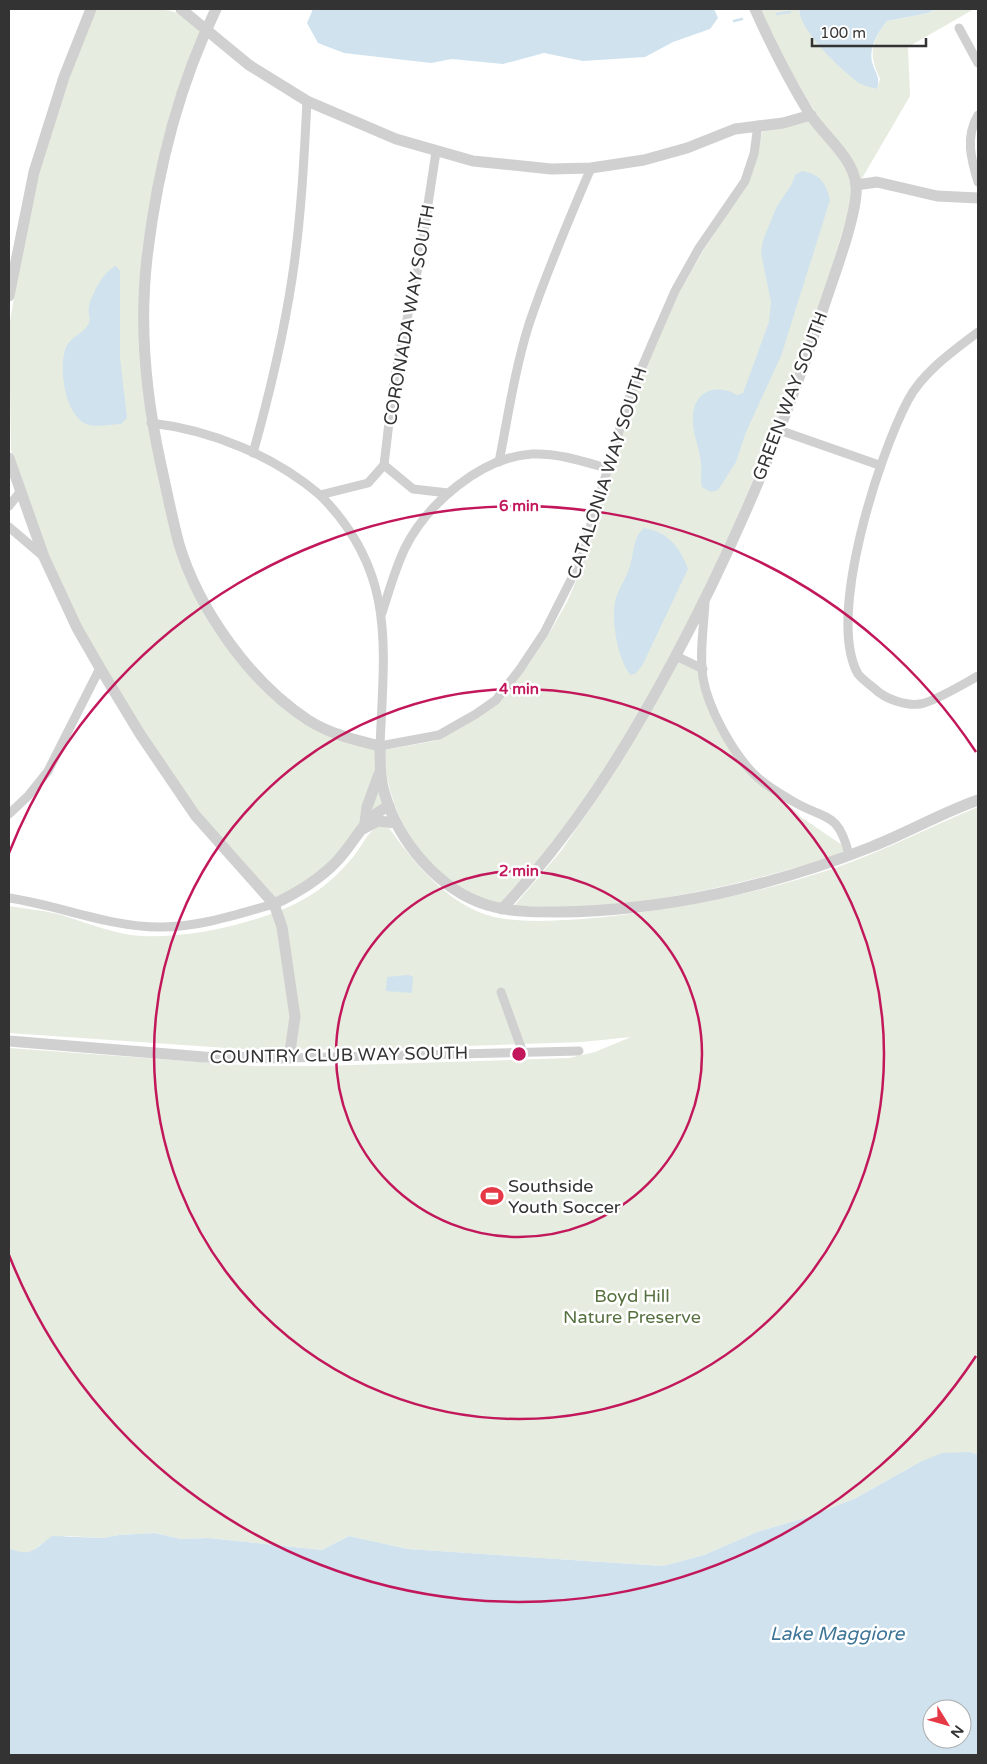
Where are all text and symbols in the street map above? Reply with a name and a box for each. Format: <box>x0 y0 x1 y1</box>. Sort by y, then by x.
scale bar <box>812 15 926 47</box>
text: 100 m <box>820 24 866 42</box>
street label: CORONADA WAY SOUTH <box>379 203 439 427</box>
street label: GREEN WAY SOUTH <box>748 308 832 484</box>
street label: CATALONIA WAY SOUTH <box>562 364 652 582</box>
text: 6 min <box>499 497 539 515</box>
text: 4 min <box>499 680 539 698</box>
text: 2 min <box>499 862 539 880</box>
street label: COUNTRY CLUB WAY SOUTH <box>209 1042 469 1068</box>
centre of rings <box>510 1045 528 1063</box>
place label: Southside Youth Soccer <box>508 1175 621 1218</box>
sports icon: Southside Youth Soccer <box>479 1183 505 1209</box>
park label: Boyd Hill Nature Preserve <box>563 1285 701 1328</box>
water label: Lake Maggiore <box>770 1623 906 1645</box>
north arrow <box>922 1699 972 1749</box>
text: N <box>947 1722 967 1741</box>

